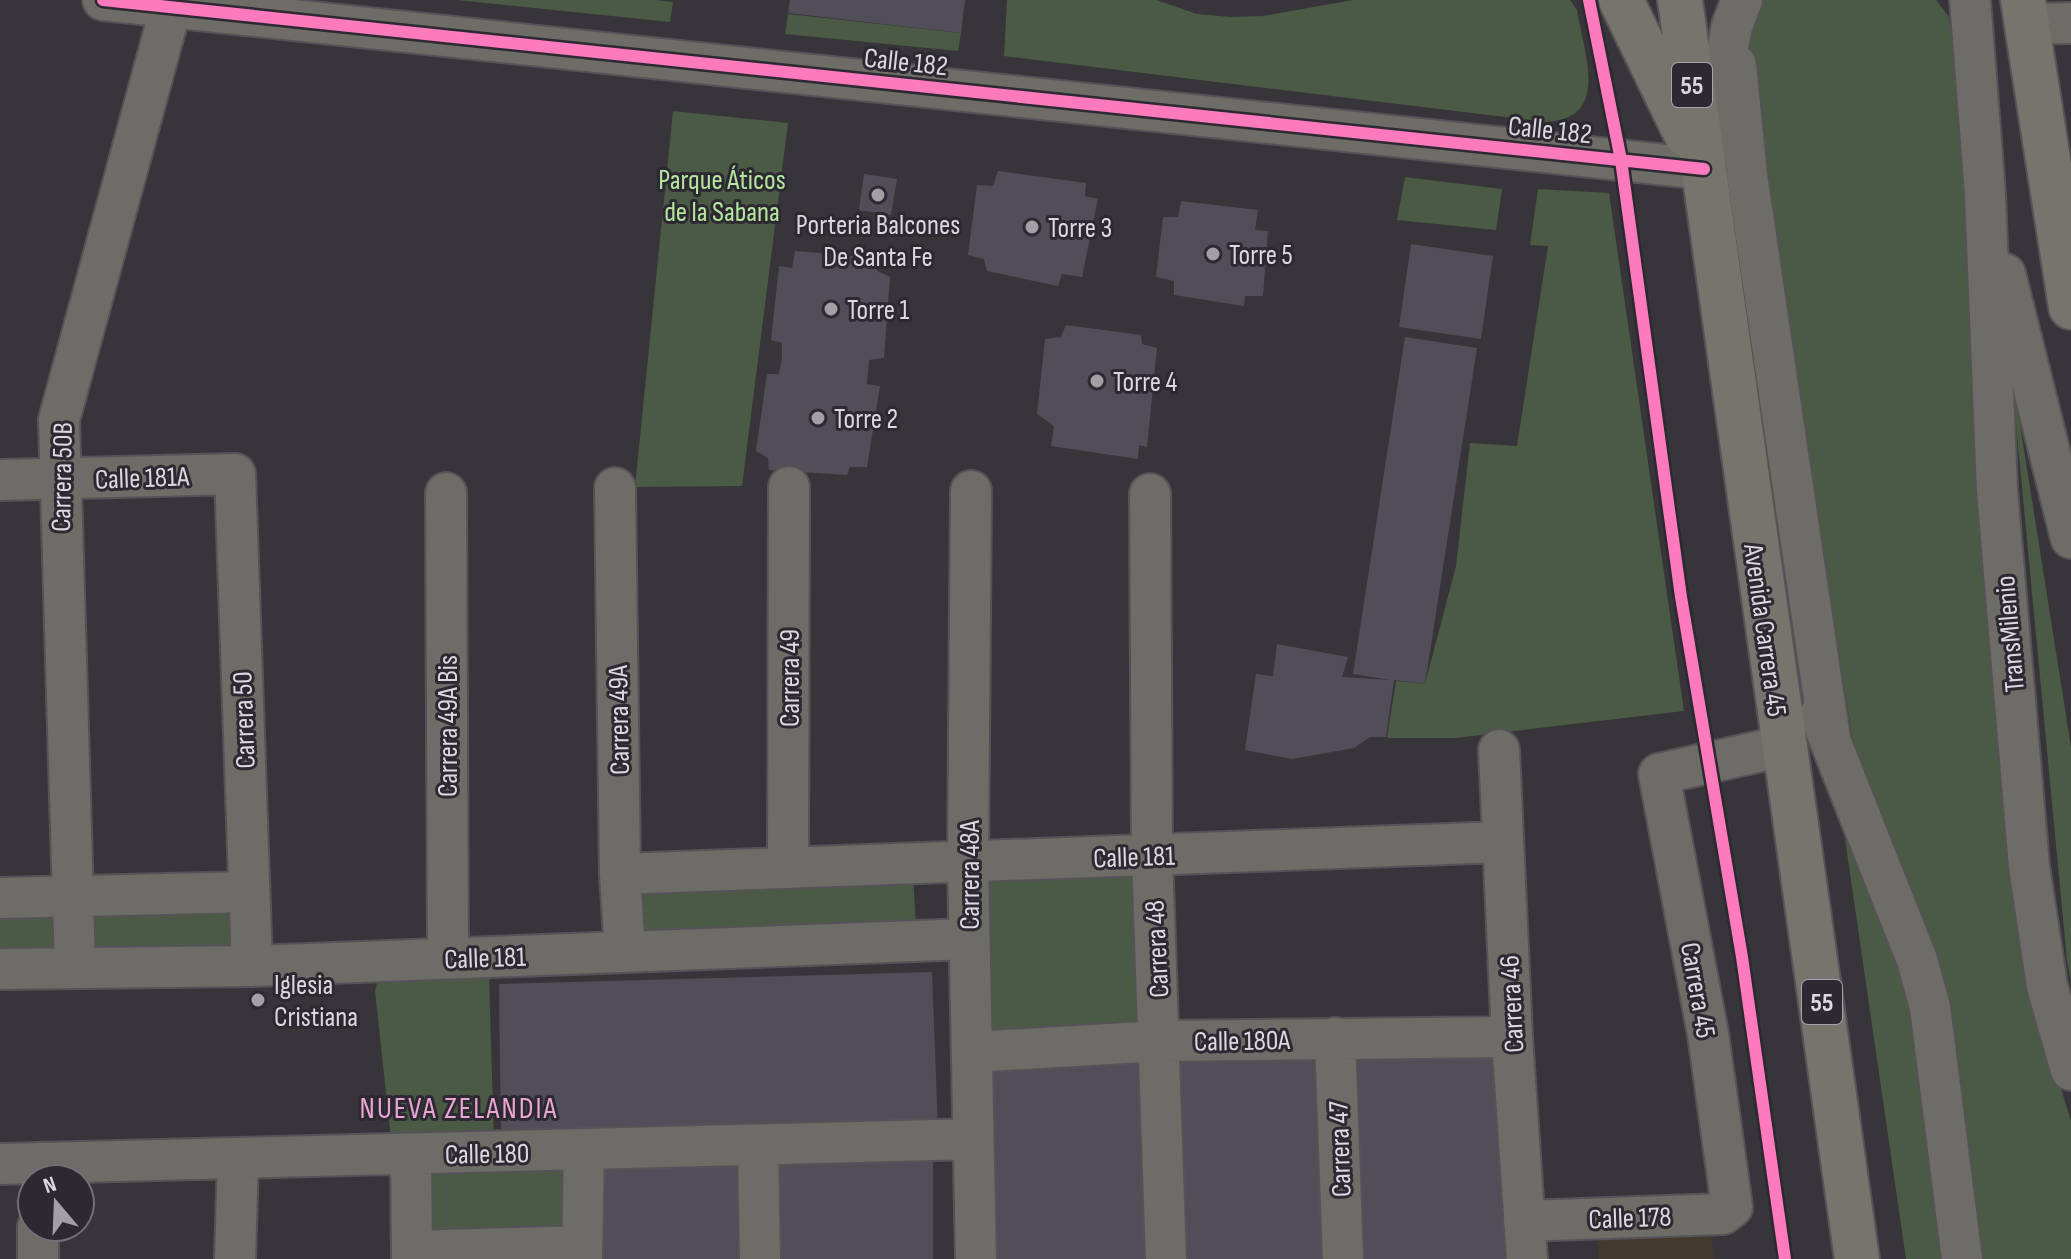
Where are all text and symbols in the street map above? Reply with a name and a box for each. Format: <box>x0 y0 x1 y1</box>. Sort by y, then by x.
street label: Calle 182 <box>862 42 949 83</box>
road number: 55 <box>1672 63 1712 107</box>
street label: Calle 182 <box>1506 110 1593 151</box>
park label: Parque Áticos de la Sabana <box>658 164 786 229</box>
marker: Porteria Balcones De Santa Fe <box>869 186 887 204</box>
place label: Porteria Balcones De Santa Fe <box>796 209 960 274</box>
place label: Torre 3 <box>1048 212 1112 245</box>
marker: Torre 3 <box>1023 218 1041 236</box>
place label: Torre 5 <box>1229 239 1293 272</box>
marker: Torre 5 <box>1204 245 1222 263</box>
place label: Torre 1 <box>847 294 909 327</box>
marker: Torre 1 <box>822 300 840 318</box>
place label: Torre 4 <box>1113 366 1177 399</box>
marker: Torre 4 <box>1088 372 1106 390</box>
place label: Torre 2 <box>834 403 898 436</box>
marker: Torre 2 <box>809 409 827 427</box>
street label: Carrera 50B <box>45 422 80 532</box>
street label: Calle 181A <box>94 460 191 497</box>
street label: Avenida Carrera 45 <box>1736 541 1793 719</box>
street label: TransMilenio <box>1989 574 2032 693</box>
street label: Carrera 49 <box>774 629 807 727</box>
street label: Carrera 49A Bis <box>432 655 465 797</box>
street label: Carrera 49A <box>602 664 637 775</box>
street label: Carrera 50 <box>226 671 263 769</box>
street label: Carrera 48A <box>954 819 987 930</box>
street label: Calle 181 <box>1093 840 1176 875</box>
street label: Carrera 48 <box>1138 899 1177 999</box>
street label: Carrera 45 <box>1673 940 1722 1041</box>
street label: Calle 181 <box>444 941 527 976</box>
street label: Carrera 46 <box>1493 954 1532 1053</box>
place label: Iglesia Cristiana <box>274 969 358 1034</box>
road number: 55 <box>1802 980 1842 1024</box>
marker: Iglesia Cristiana <box>249 991 267 1009</box>
street label: Calle 180A <box>1194 1024 1291 1059</box>
district label: NUEVA ZELANDIA <box>360 1091 558 1127</box>
street label: Carrera 47 <box>1322 1100 1359 1198</box>
street label: Calle 180 <box>444 1137 530 1172</box>
north arrow <box>16 1163 96 1243</box>
text: N <box>40 1171 60 1200</box>
street label: Calle 178 <box>1588 1201 1672 1236</box>

